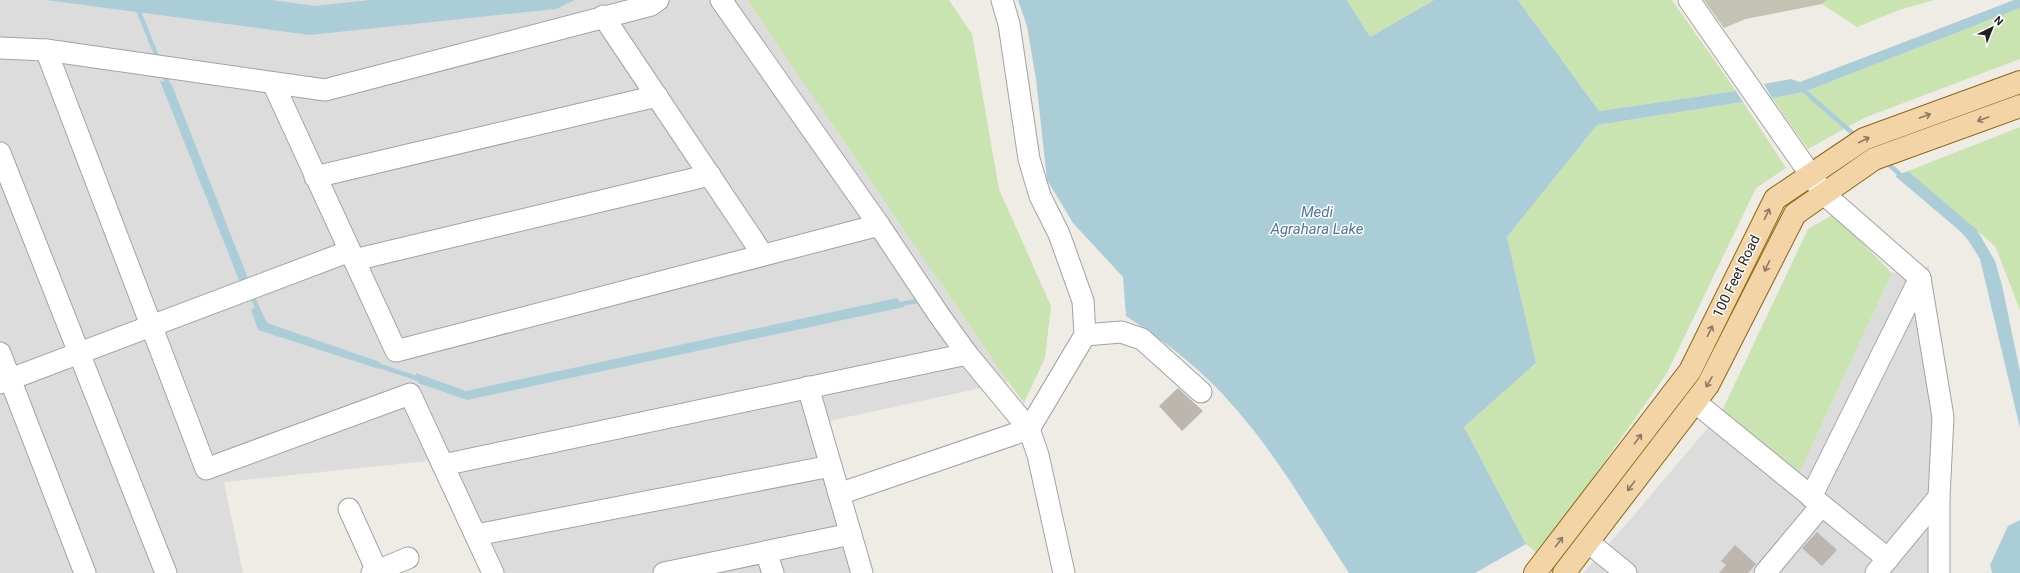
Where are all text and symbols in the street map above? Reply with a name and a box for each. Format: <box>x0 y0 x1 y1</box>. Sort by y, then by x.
north arrow <box>1972 8 2012 48</box>
text: N <box>1991 14 2006 29</box>
one-way arrow <box>1919 112 1931 120</box>
one-way arrow <box>1978 116 1990 124</box>
one-way arrow <box>1858 136 1870 143</box>
water label: Medi Agrahara Lake <box>1269 203 1364 238</box>
one-way arrow <box>1764 208 1771 220</box>
street label: 100 Feet Road <box>1709 232 1763 320</box>
one-way arrow <box>1763 260 1770 272</box>
one-way arrow <box>1706 325 1714 337</box>
one-way arrow <box>1704 376 1712 388</box>
one-way arrow <box>1634 433 1642 444</box>
one-way arrow <box>1626 481 1635 492</box>
one-way arrow <box>1555 537 1563 548</box>

